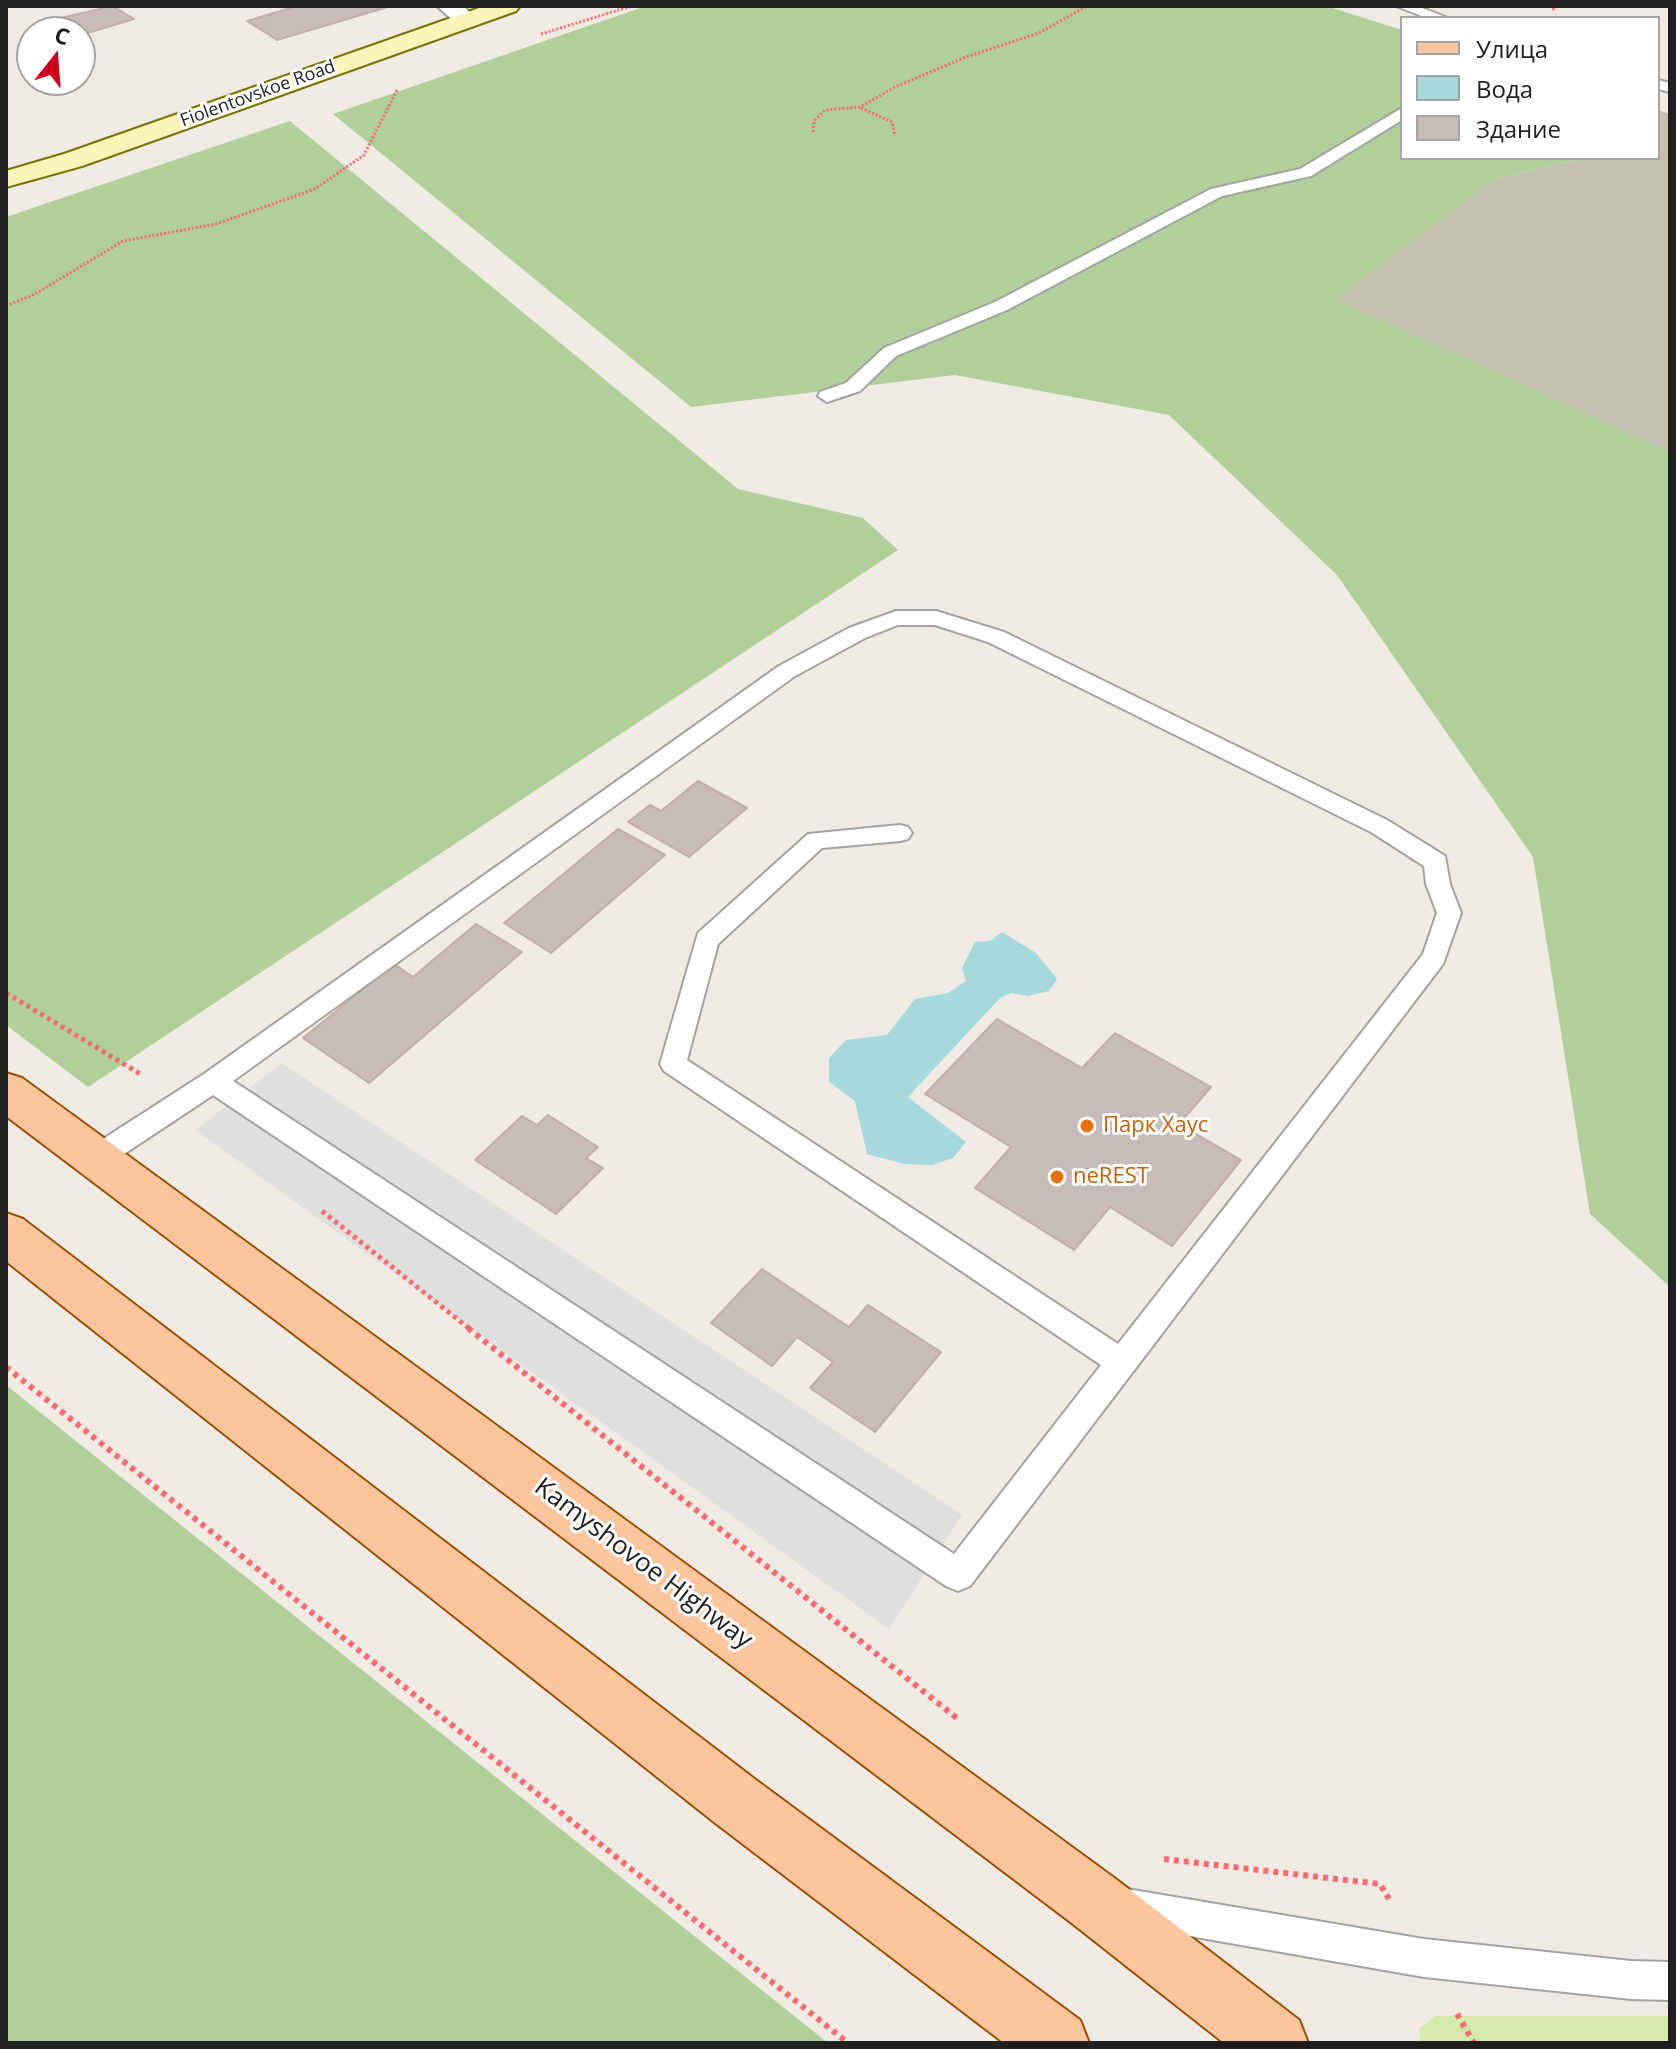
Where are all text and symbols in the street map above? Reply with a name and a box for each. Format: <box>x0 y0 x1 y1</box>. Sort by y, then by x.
north arrow <box>16 16 96 96</box>
legend <box>1400 16 1660 160</box>
text: С <box>51 19 74 51</box>
text: Улица <box>1476 32 1548 65</box>
street label: Fiolentovskoe Road <box>178 56 338 132</box>
text: Вода <box>1476 72 1533 105</box>
text: Здание <box>1476 112 1561 145</box>
place label: Парк Хаус <box>1103 1113 1208 1139</box>
marker: Парк Хаус <box>1078 1117 1096 1135</box>
place label: neREST <box>1073 1164 1149 1190</box>
marker: neREST <box>1048 1168 1066 1186</box>
street label: Kamyshovoe Highway <box>528 1472 758 1656</box>

